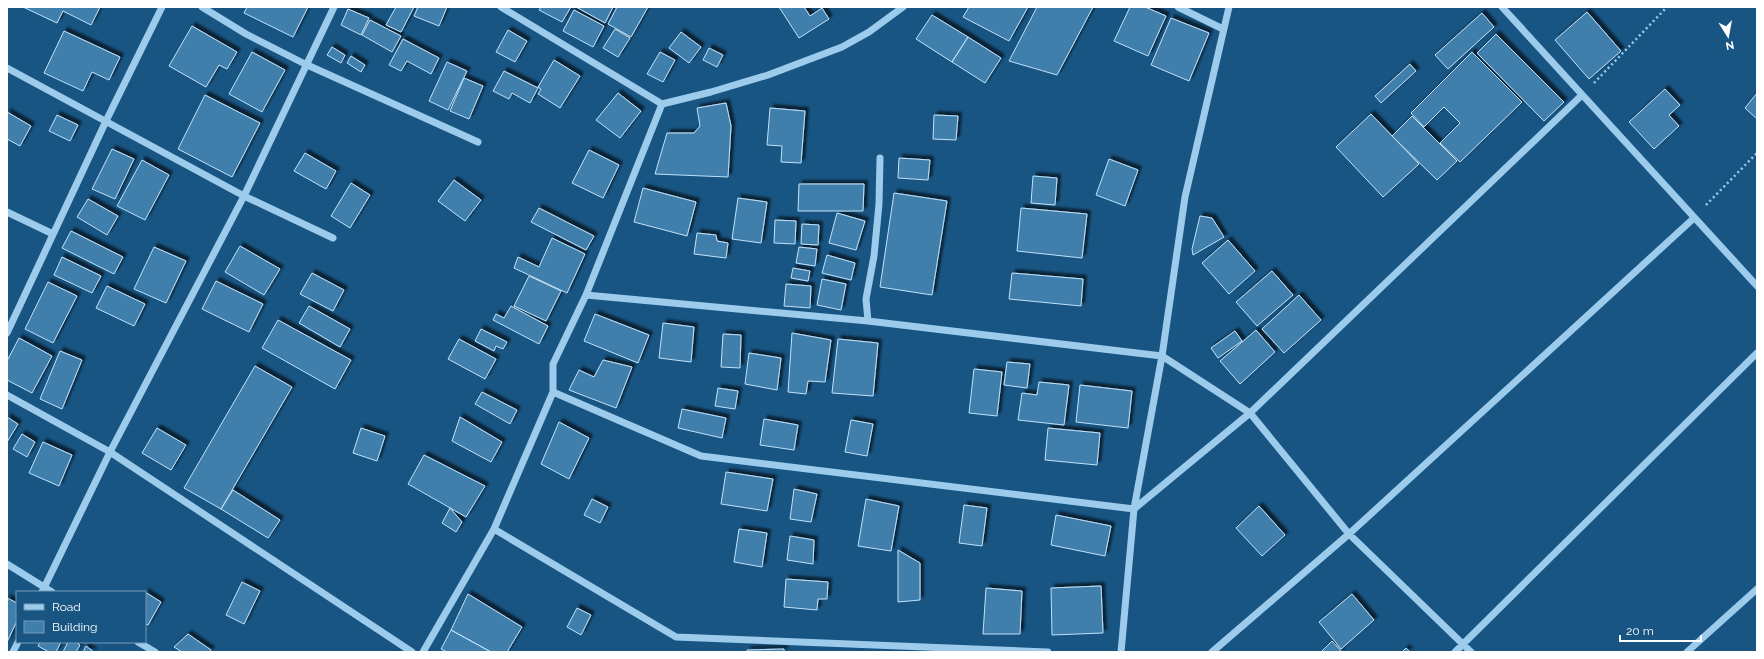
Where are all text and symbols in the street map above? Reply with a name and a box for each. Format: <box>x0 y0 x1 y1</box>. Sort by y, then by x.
north arrow <box>1708 16 1748 56</box>
text: N <box>1724 38 1735 53</box>
legend <box>16 591 146 643</box>
text: Road <box>52 600 81 614</box>
scale bar <box>1620 617 1701 643</box>
text: Building <box>52 620 98 634</box>
text: 20 m <box>1626 624 1654 638</box>

